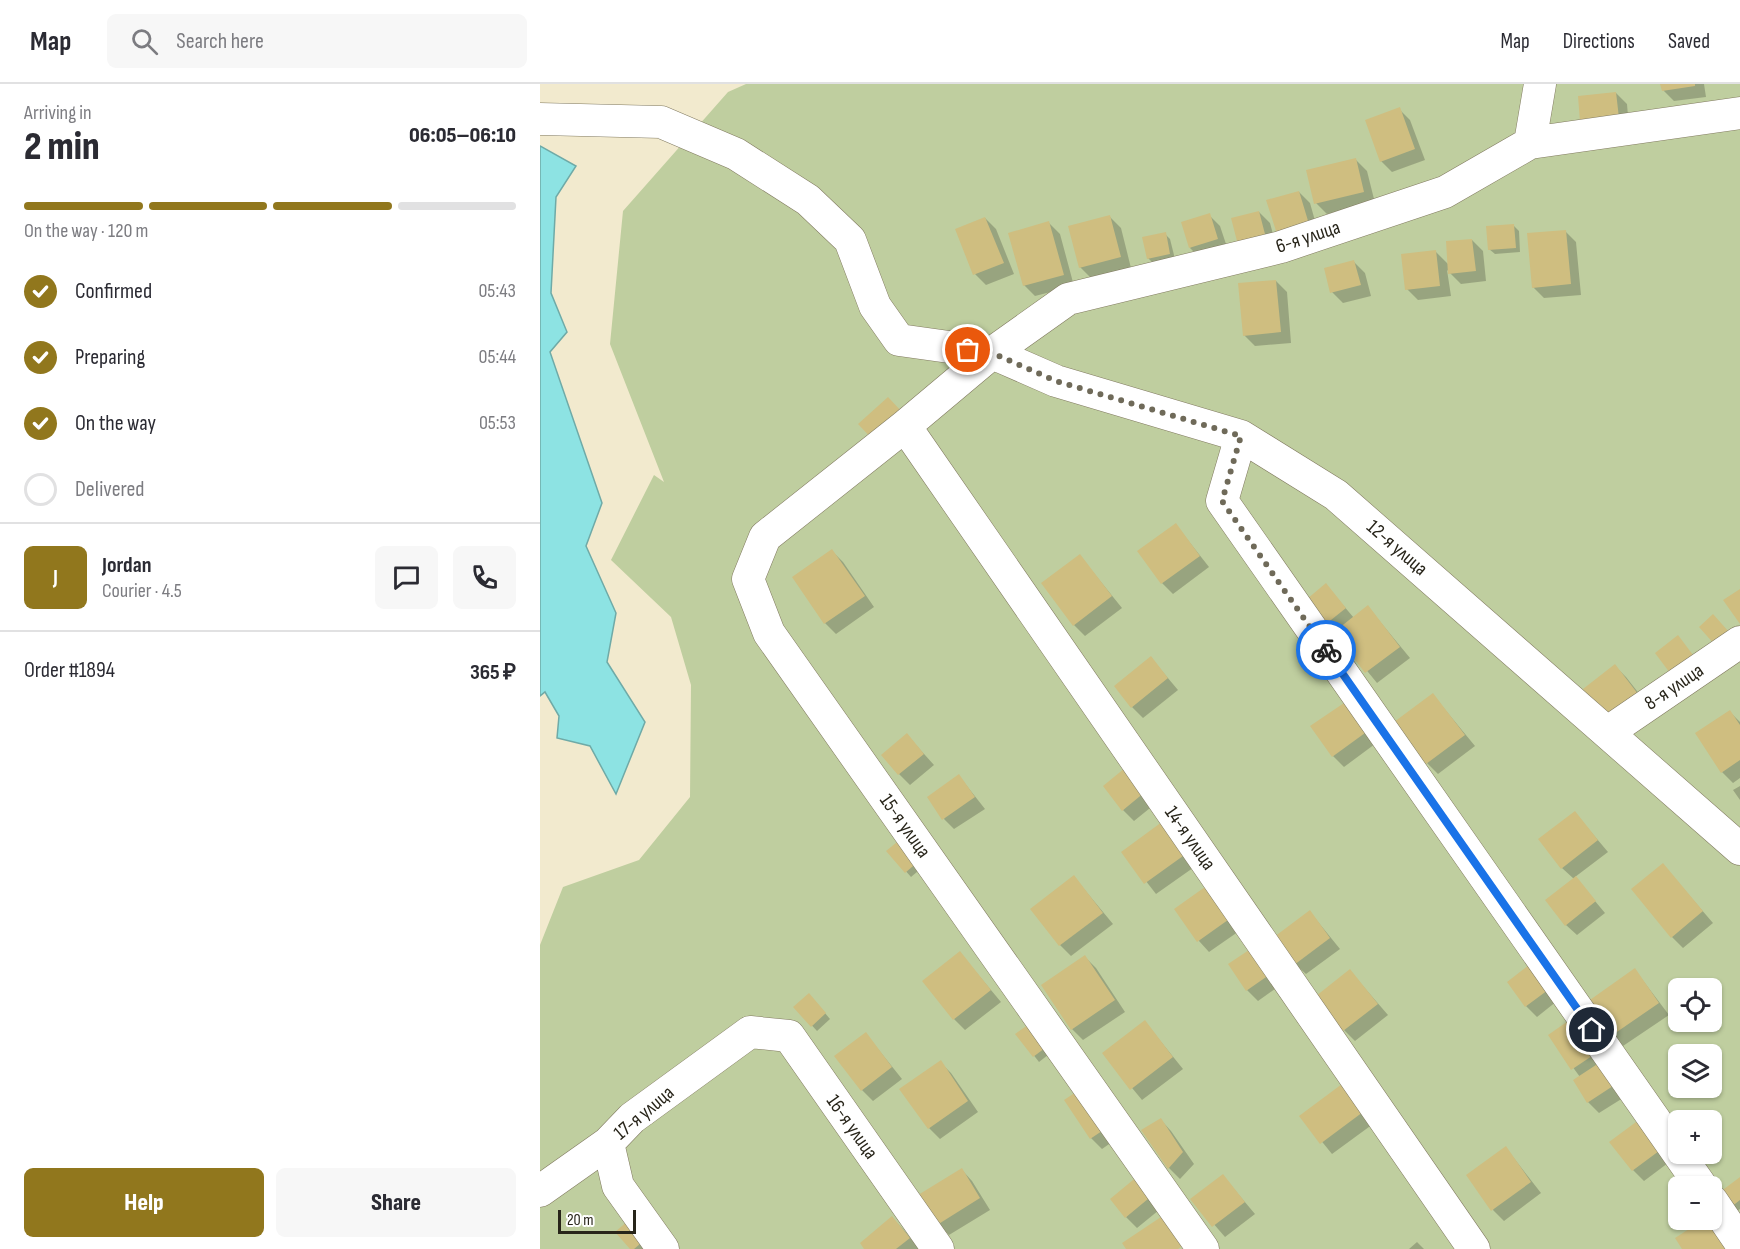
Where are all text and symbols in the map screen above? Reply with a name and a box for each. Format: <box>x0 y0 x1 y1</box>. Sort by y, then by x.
search box <box>107 14 527 68</box>
text: Map <box>30 25 71 58</box>
icon: search <box>128 25 161 58</box>
text: Search here <box>176 28 264 55</box>
text: Map <box>1500 29 1530 54</box>
text: Directions <box>1563 29 1635 54</box>
text: Saved <box>1668 29 1710 54</box>
text: Arriving in <box>24 101 92 125</box>
text: 06:05–06:10 <box>409 122 516 149</box>
text: 2 min <box>24 124 100 171</box>
street label: 6-я улица <box>1273 215 1343 259</box>
text: On the way · 120 m <box>24 219 148 243</box>
icon: check <box>24 275 57 308</box>
text: Confirmed <box>75 278 152 305</box>
text: 05:43 <box>478 279 516 303</box>
pin <box>942 324 993 375</box>
icon: bag <box>951 333 984 366</box>
icon: check <box>24 341 57 374</box>
text: Preparing <box>75 344 145 371</box>
text: 05:44 <box>478 345 516 369</box>
icon: check <box>24 407 57 440</box>
text: On the way <box>75 410 156 437</box>
text: 05:53 <box>479 411 516 435</box>
text: Delivered <box>75 476 144 503</box>
street label: 12-я улица <box>1362 515 1432 581</box>
button: chat <box>375 546 438 609</box>
button: phone <box>453 546 516 609</box>
text: Jordan <box>102 552 151 579</box>
text: J <box>53 564 58 591</box>
text: Courier · 4.5 <box>102 579 182 603</box>
courier <box>1296 620 1356 680</box>
icon: bike <box>1310 634 1343 667</box>
text: Order #1894 <box>24 657 115 684</box>
text: 365 ₽ <box>470 659 516 686</box>
street label: 8-я улица <box>1640 659 1708 715</box>
street label: 15-я улица <box>874 789 936 863</box>
street label: 14-я улица <box>1159 801 1221 875</box>
map controls <box>1668 978 1722 1230</box>
button: locate <box>1668 978 1722 1032</box>
pin <box>1566 1004 1617 1055</box>
icon: home <box>1575 1013 1608 1046</box>
button: layers <box>1668 1044 1722 1098</box>
street label: 17-я улица <box>609 1081 679 1145</box>
street label: 16-я улица <box>821 1090 883 1164</box>
button: + <box>1668 1110 1722 1164</box>
button: Help <box>24 1168 264 1237</box>
button: Share <box>276 1168 516 1237</box>
button: − <box>1668 1176 1722 1230</box>
scale bar <box>558 1207 636 1234</box>
text: 20 m <box>567 1211 594 1230</box>

